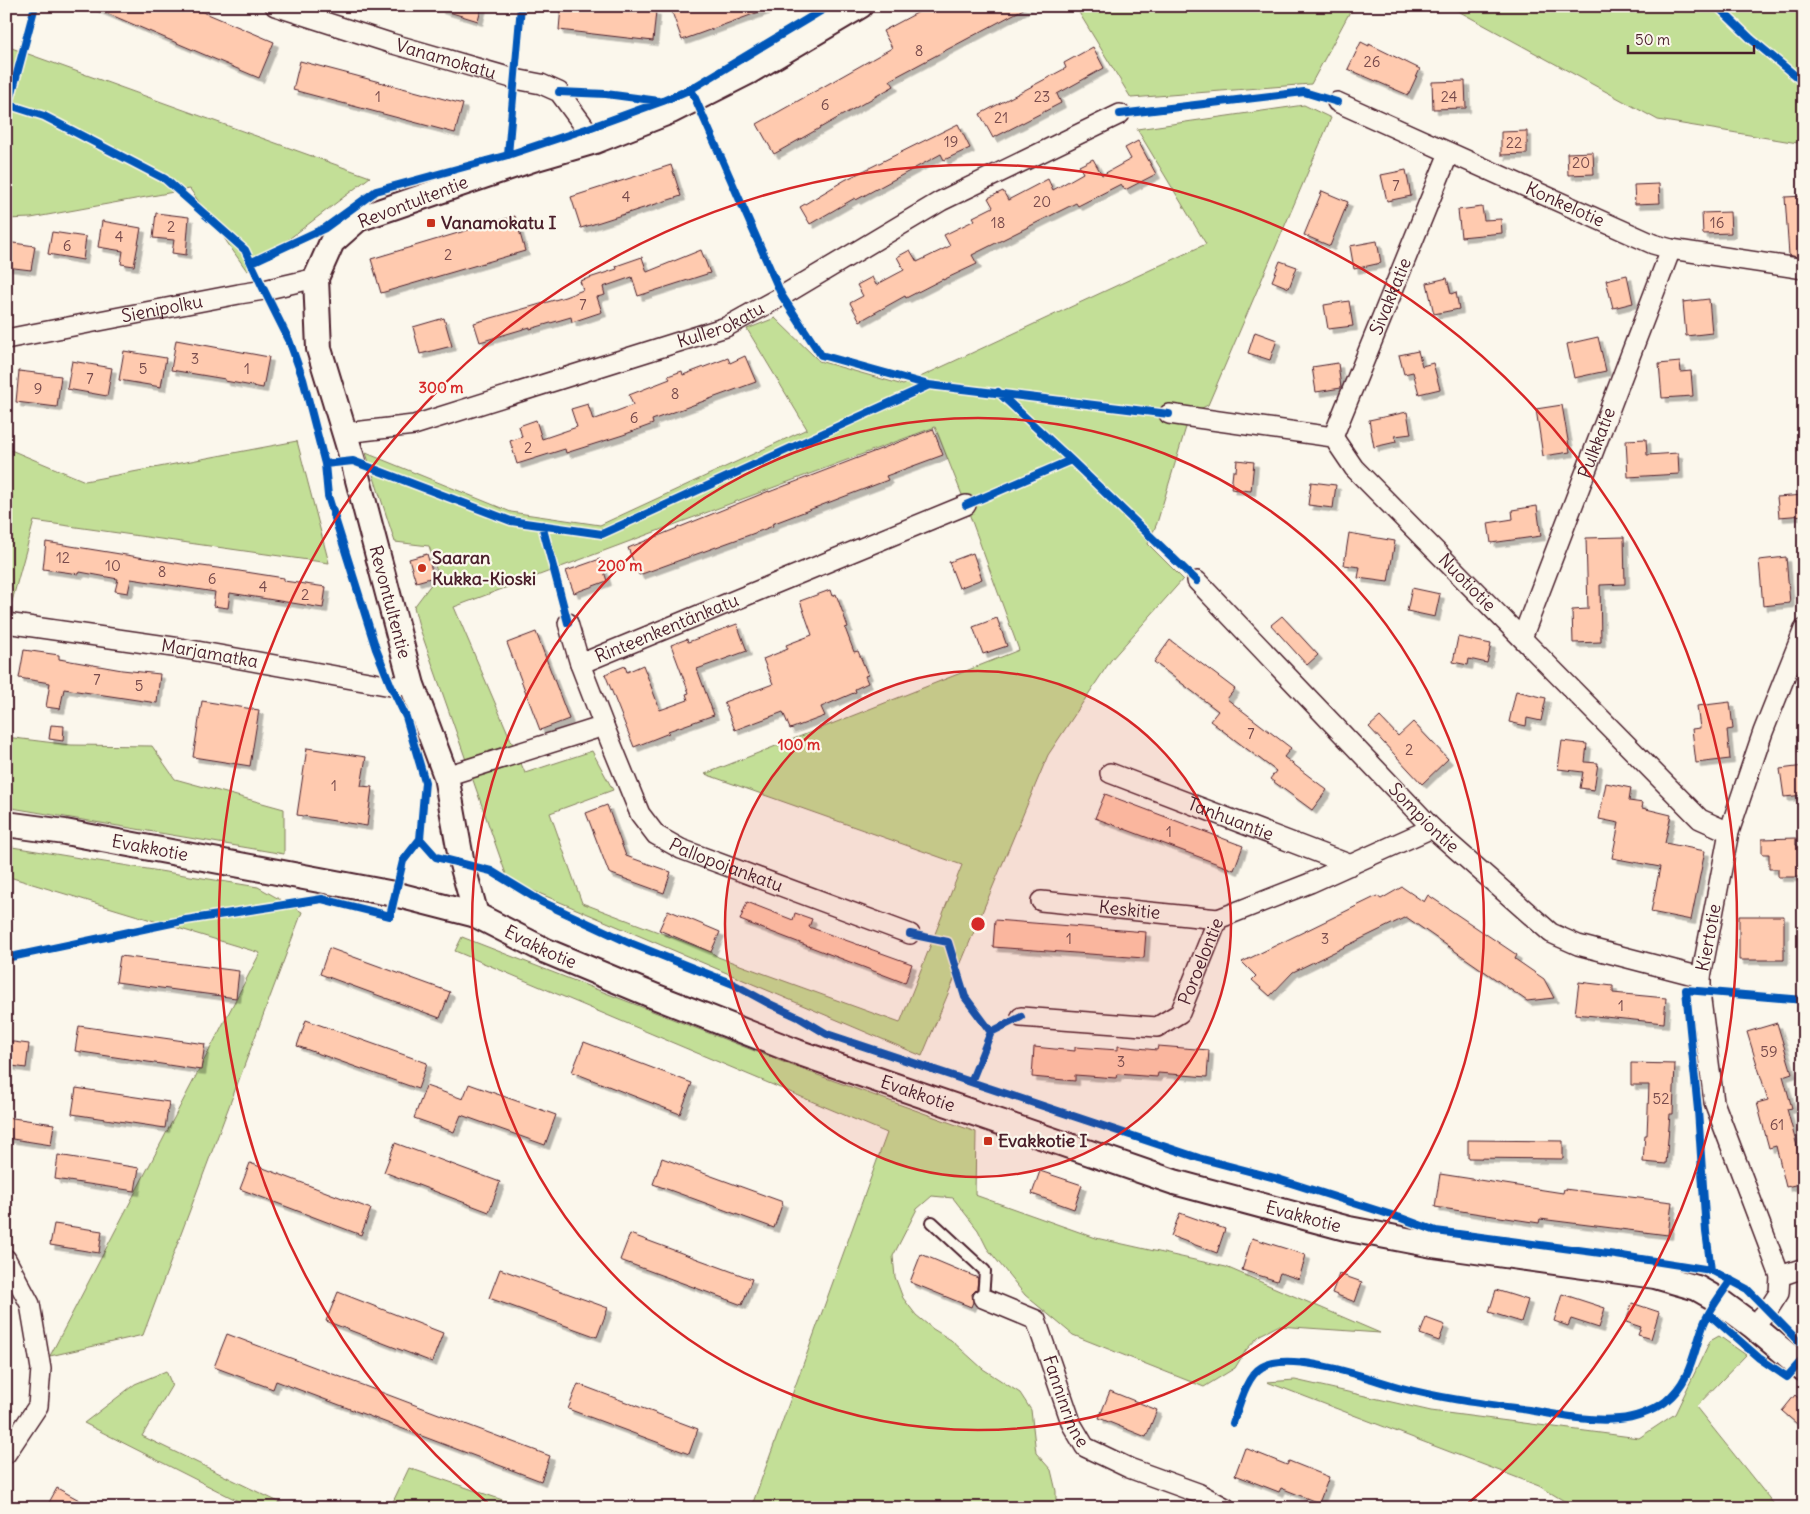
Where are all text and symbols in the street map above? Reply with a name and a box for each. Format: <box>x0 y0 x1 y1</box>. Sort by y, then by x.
scale bar <box>1628 22 1754 54</box>
text: 50 m <box>1635 30 1670 49</box>
street label: Vanamokatu <box>393 33 499 84</box>
house number: 8 <box>915 41 923 60</box>
house number: 26 <box>1364 52 1380 71</box>
house number: 1 <box>375 87 381 106</box>
house number: 23 <box>1034 87 1050 106</box>
house number: 24 <box>1441 87 1458 106</box>
house number: 6 <box>821 95 829 114</box>
house number: 21 <box>994 108 1008 127</box>
house number: 19 <box>944 132 958 151</box>
house number: 22 <box>1506 133 1522 152</box>
house number: 20 <box>1572 153 1590 172</box>
street label: Revontultentie <box>354 170 471 233</box>
house number: 7 <box>1392 176 1400 195</box>
street label: Konkelotie <box>1522 176 1608 232</box>
house number: 4 <box>622 187 631 206</box>
house number: 20 <box>1033 192 1051 211</box>
place label: Vanamokatu I <box>441 211 557 234</box>
house number: 18 <box>991 213 1005 232</box>
house number: 16 <box>1710 213 1724 232</box>
house number: 2 <box>167 217 175 236</box>
marker: Vanamokatu I <box>425 217 437 229</box>
house number: 4 <box>115 227 124 246</box>
house number: 6 <box>63 236 71 255</box>
house number: 2 <box>444 245 452 264</box>
street label: Sivakkatie <box>1364 254 1416 338</box>
street label: Sienipolku <box>119 289 205 327</box>
house number: 7 <box>579 295 587 314</box>
street label: Kullerokatu <box>674 296 768 353</box>
house number: 3 <box>191 349 199 368</box>
house number: 5 <box>139 359 147 378</box>
house number: 1 <box>244 359 250 378</box>
house number: 7 <box>86 369 94 388</box>
text: 300 m <box>419 378 464 397</box>
house number: 9 <box>34 379 42 398</box>
house number: 8 <box>671 384 679 403</box>
street label: Pulkkatie <box>1572 404 1620 481</box>
house number: 6 <box>630 408 638 427</box>
house number: 2 <box>524 438 532 457</box>
street label: Revontultentie <box>364 543 417 661</box>
place label: Saaran Kukka-Kioski <box>432 546 536 590</box>
house number: 12 <box>56 548 70 567</box>
street label: Nuotiotie <box>1434 548 1501 616</box>
house number: 10 <box>105 556 121 575</box>
text: 200 m <box>598 556 642 575</box>
house number: 8 <box>158 562 166 581</box>
marker: Saaran Kukka-Kioski <box>416 562 428 574</box>
house number: 6 <box>208 569 216 588</box>
house number: 4 <box>259 577 268 596</box>
house number: 2 <box>301 585 309 604</box>
street label: Rinteenkentänkatu <box>591 588 742 668</box>
street label: Marjamatka <box>160 633 260 673</box>
house number: 7 <box>93 670 101 689</box>
house number: 5 <box>135 676 143 695</box>
house number: 7 <box>1247 724 1255 743</box>
text: 100 m <box>778 735 820 754</box>
house number: 2 <box>1405 740 1413 759</box>
house number: 1 <box>331 776 337 795</box>
street label: Sompiontie <box>1384 778 1464 858</box>
street label: Tanhuantie <box>1185 792 1277 845</box>
house number: 1 <box>1166 822 1172 841</box>
street label: Evakkotie <box>110 829 190 866</box>
street label: Pallopojankatu <box>665 833 786 897</box>
street label: Keskitie <box>1098 895 1161 924</box>
street label: Kiertotie <box>1690 902 1726 973</box>
street label: Poroelontie <box>1173 914 1228 1008</box>
centre of rings <box>969 915 987 933</box>
street label: Evakkotie <box>501 920 580 973</box>
house number: 1 <box>1066 929 1072 948</box>
house number: 3 <box>1321 929 1329 948</box>
house number: 1 <box>1618 996 1624 1015</box>
house number: 59 <box>1760 1042 1778 1061</box>
house number: 3 <box>1117 1052 1125 1071</box>
street label: Evakkotie <box>878 1070 958 1117</box>
house number: 52 <box>1653 1089 1669 1108</box>
house number: 61 <box>1770 1115 1784 1134</box>
place label: Evakkotie I <box>998 1129 1088 1152</box>
marker: Evakkotie I <box>982 1135 994 1147</box>
street label: Evakkotie <box>1263 1195 1344 1237</box>
street label: Fanninrinne <box>1038 1352 1095 1451</box>

